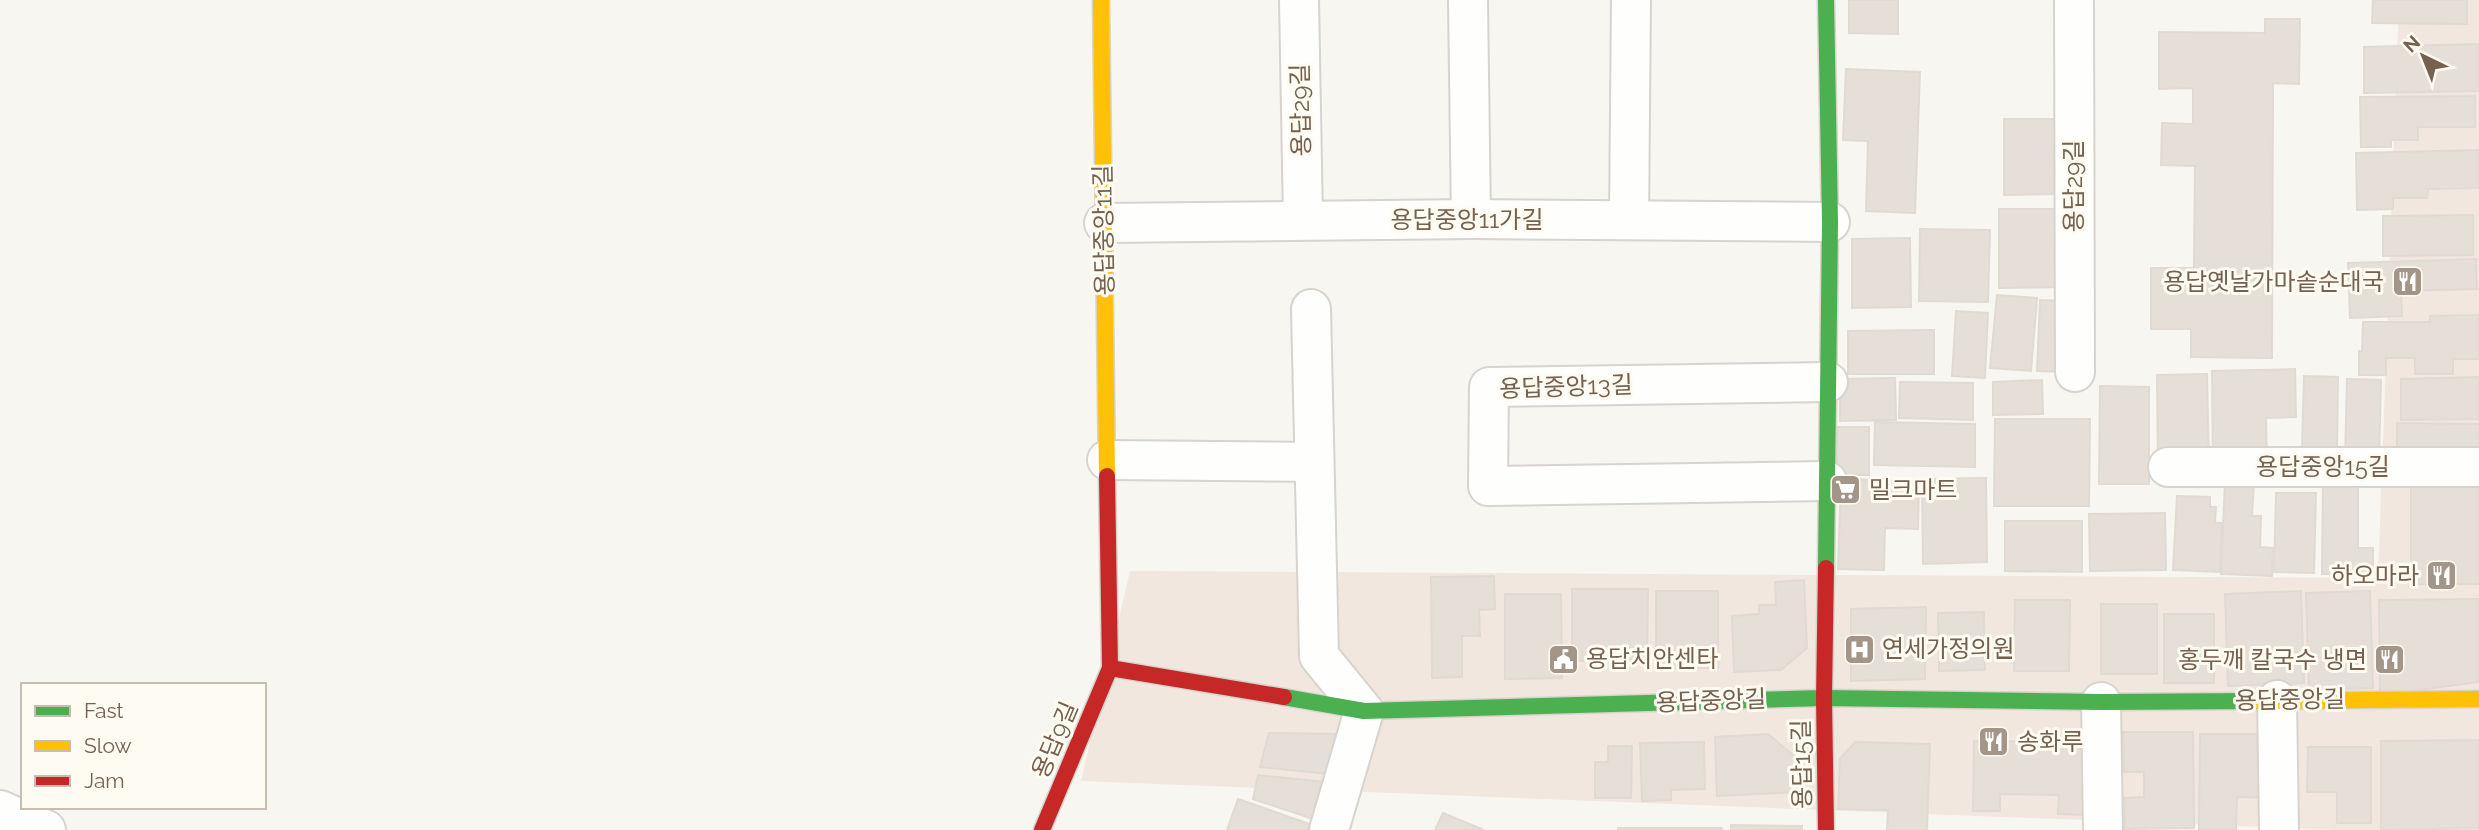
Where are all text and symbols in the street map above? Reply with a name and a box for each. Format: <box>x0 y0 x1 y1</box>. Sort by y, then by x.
north arrow <box>2388 21 2458 91</box>
text: N <box>2399 31 2424 57</box>
street label: 용답29길 <box>1285 63 1316 157</box>
street label: 용답29길 <box>2059 140 2088 232</box>
street label: 용답중앙11길 <box>1088 164 1119 296</box>
street label: 용답중앙11가길 <box>1390 205 1544 234</box>
restaurant icon: 용답옛날가마솥순대국 <box>2390 265 2424 299</box>
place label: 용답옛날가마솥순대국 <box>2163 267 2384 296</box>
street label: 용답중앙13길 <box>1499 370 1633 403</box>
street label: 용답중앙15길 <box>2256 452 2390 481</box>
supermarket icon: 밀크마트 <box>1829 473 1863 507</box>
place label: 밀크마트 <box>1869 475 1957 504</box>
restaurant icon: 하오마라 <box>2425 559 2459 593</box>
place label: 하오마라 <box>2331 561 2419 590</box>
hospital icon: 연세가정의원 <box>1842 632 1876 666</box>
place label: 연세가정의원 <box>1882 634 2014 663</box>
public building icon: 용답치안센타 <box>1546 642 1580 676</box>
restaurant icon: 홍두깨 칼국수 냉면 <box>2373 643 2407 677</box>
place label: 용답치안센타 <box>1586 644 1718 673</box>
place label: 홍두깨 칼국수 냉면 <box>2178 645 2367 674</box>
legend <box>21 683 266 809</box>
street label: 용답중앙길 <box>1655 684 1767 717</box>
street label: 용답중앙길 <box>2235 684 2345 715</box>
street label: 용답9길 <box>1026 697 1084 782</box>
text: Fast <box>84 698 124 723</box>
street label: 용답15길 <box>1786 719 1817 809</box>
restaurant icon: 송화루 <box>1977 725 2011 759</box>
place label: 송화루 <box>2017 727 2083 756</box>
text: Slow <box>84 733 132 758</box>
text: Jam <box>84 768 125 793</box>

